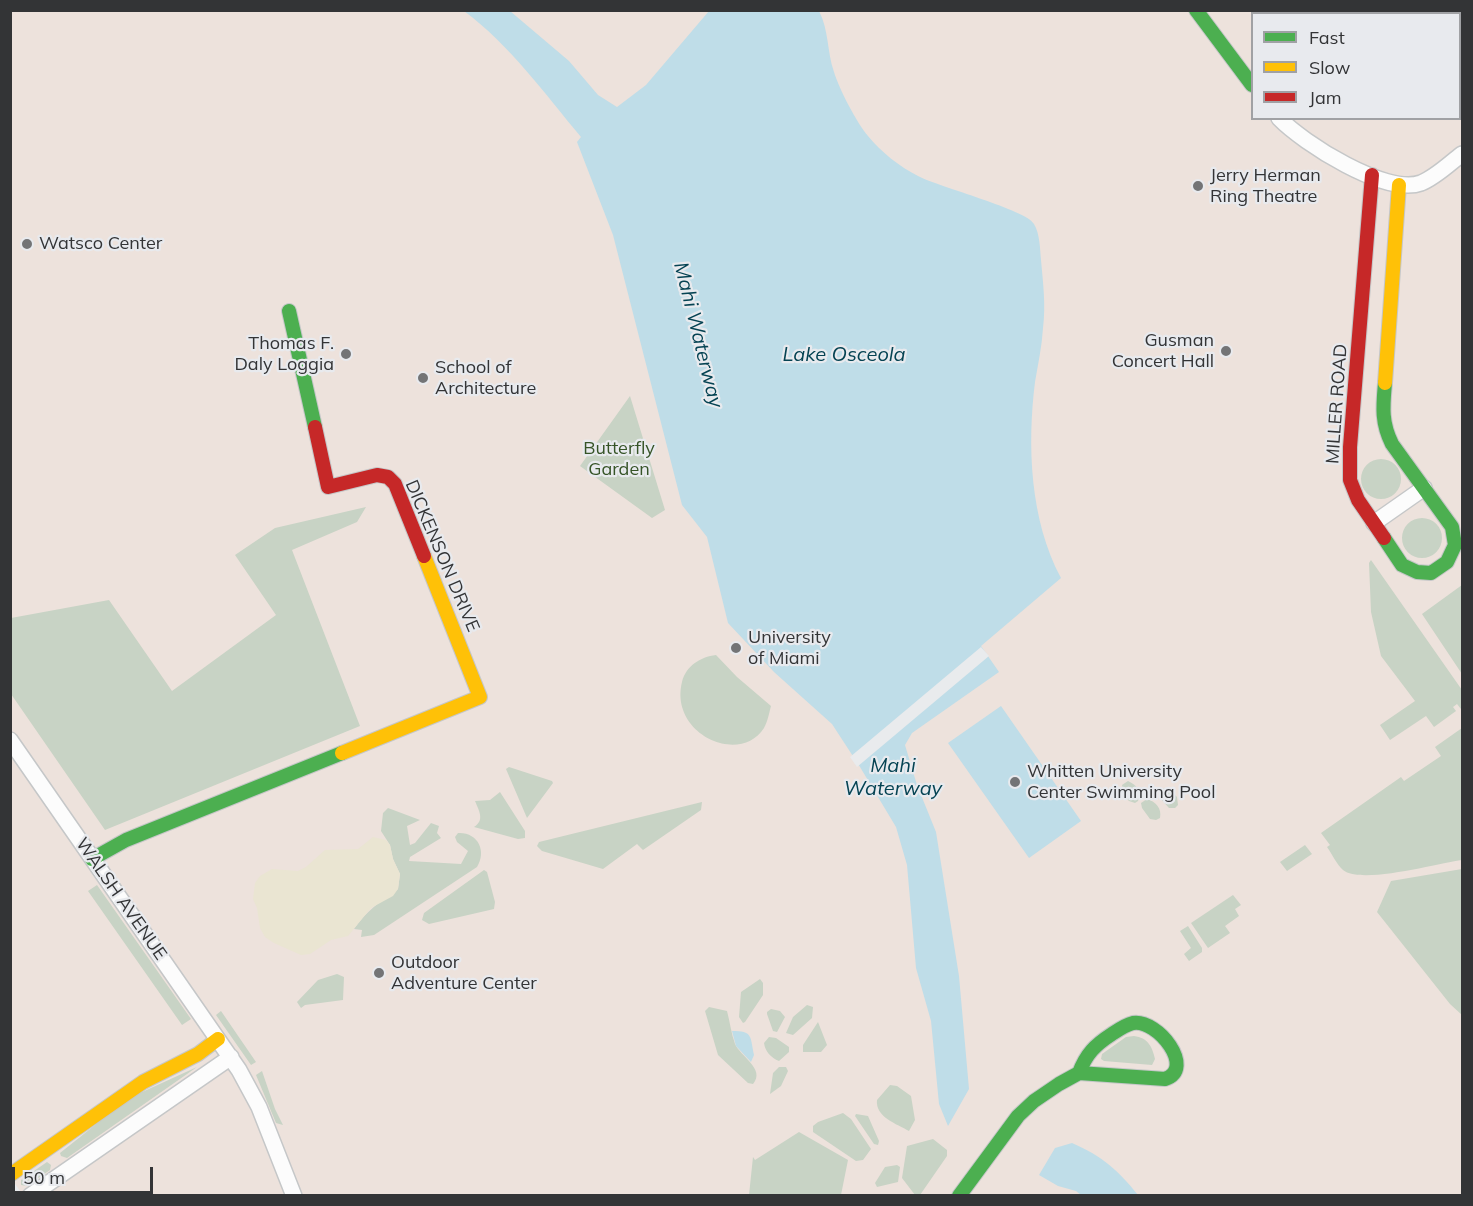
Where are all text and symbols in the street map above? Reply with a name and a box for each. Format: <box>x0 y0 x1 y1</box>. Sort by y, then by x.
legend <box>1251 12 1461 120</box>
text: Fast <box>1309 26 1345 49</box>
text: Slow <box>1309 56 1350 79</box>
text: Jam <box>1309 86 1342 109</box>
place label: Jerry Herman Ring Theatre <box>1210 165 1321 207</box>
marker: Jerry Herman Ring Theatre <box>1191 179 1205 193</box>
place label: Watsco Center <box>39 233 162 255</box>
marker: Watsco Center <box>20 237 34 251</box>
water label: Mahi Waterway <box>668 260 728 410</box>
place label: Gusman Concert Hall <box>1112 330 1214 372</box>
place label: Thomas F. Daly Loggia <box>234 333 334 376</box>
water label: Lake Osceola <box>782 343 906 367</box>
street label: MILLER ROAD <box>1322 343 1352 465</box>
marker: Gusman Concert Hall <box>1219 344 1233 358</box>
marker: Thomas F. Daly Loggia <box>339 347 353 361</box>
place label: School of Architecture <box>435 357 536 400</box>
marker: School of Architecture <box>416 371 430 385</box>
park label: Butterfly Garden <box>583 438 655 480</box>
street label: DICKENSON DRIVE <box>400 477 484 635</box>
place label: University of Miami <box>748 627 831 670</box>
marker: University of Miami <box>729 641 743 655</box>
water label: Mahi Waterway <box>844 754 942 801</box>
place label: Whitten University Center Swimming Pool <box>1027 761 1215 804</box>
marker: Whitten University Center Swimming Pool <box>1008 775 1022 789</box>
street label: WALSH AVENUE <box>71 834 171 964</box>
place label: Outdoor Adventure Center <box>391 952 537 994</box>
marker: Outdoor Adventure Center <box>372 966 386 980</box>
scale bar <box>15 1155 156 1193</box>
text: 50 m <box>23 1166 65 1189</box>

